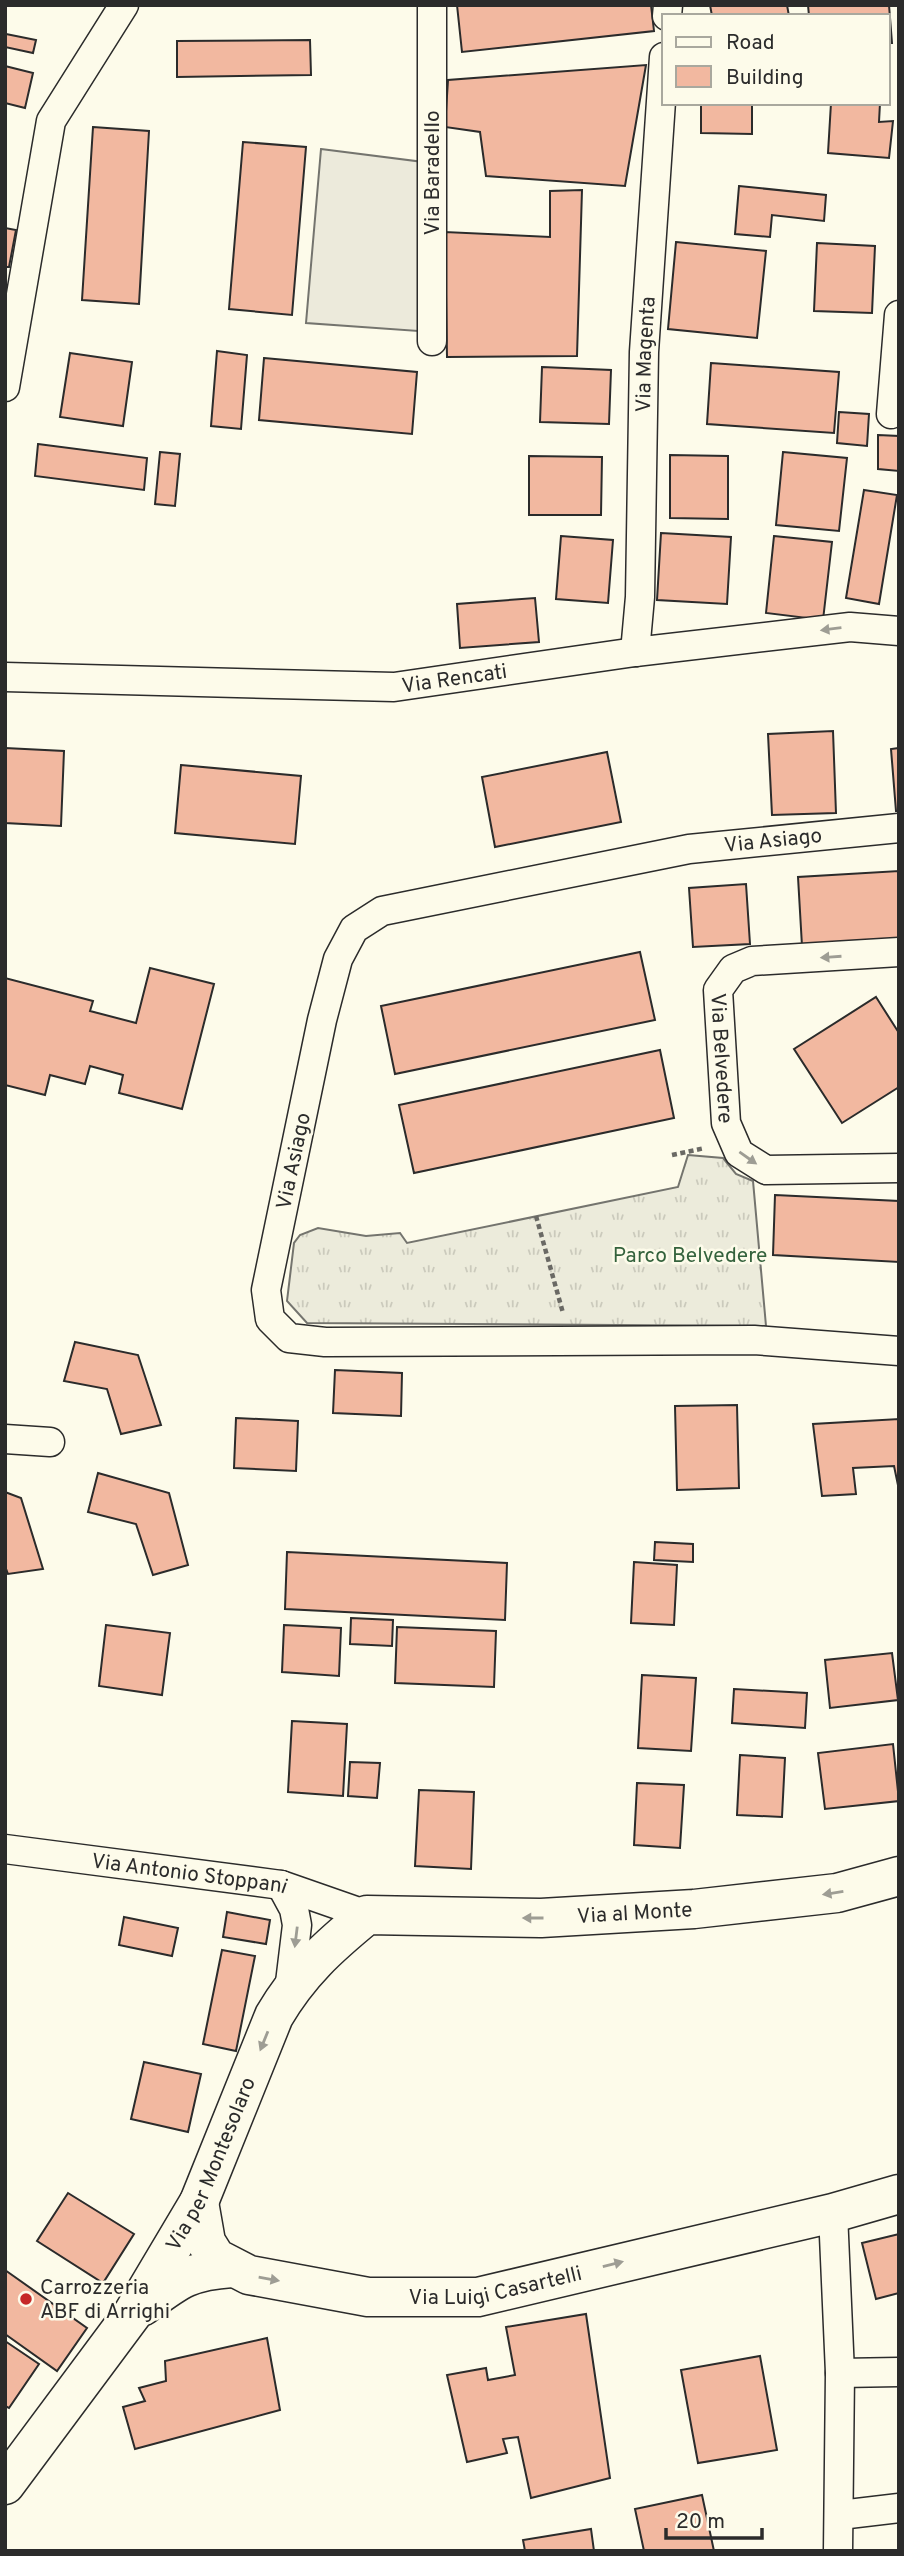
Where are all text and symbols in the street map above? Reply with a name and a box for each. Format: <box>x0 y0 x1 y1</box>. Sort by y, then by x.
legend <box>662 14 890 105</box>
text: Road <box>726 30 775 57</box>
text: Building <box>726 65 804 92</box>
street label: Via Baradello <box>420 110 447 236</box>
street label: Via Magenta <box>631 295 663 413</box>
one-way arrow <box>820 623 842 634</box>
street label: Via Rencati <box>400 659 509 701</box>
street label: Via Asiago <box>723 823 823 860</box>
one-way arrow <box>819 951 841 962</box>
street label: Via Belvedere <box>703 992 738 1124</box>
street label: Via Asiago <box>271 1110 318 1212</box>
one-way arrow <box>739 1151 757 1165</box>
park label: Parco Belvedere <box>613 1243 767 1270</box>
street label: Via Antonio Stoppani <box>90 1848 291 1901</box>
one-way arrow <box>822 1888 844 1899</box>
street label: Via al Monte <box>576 1897 693 1931</box>
one-way arrow <box>522 1912 544 1924</box>
one-way arrow <box>290 1926 301 1948</box>
one-way arrow <box>258 2031 269 2052</box>
street label: Via per Montesolaro <box>161 2074 263 2257</box>
one-way arrow <box>602 2258 624 2269</box>
street label: Via Luigi Casartelli <box>409 2261 585 2313</box>
one-way arrow <box>258 2274 280 2285</box>
place label: Carrozzeria ABF di Arrighi <box>40 2275 170 2326</box>
marker: Carrozzeria ABF di Arrighi <box>18 2291 34 2307</box>
scale bar <box>666 2496 762 2540</box>
text: 20 m <box>676 2509 725 2536</box>

